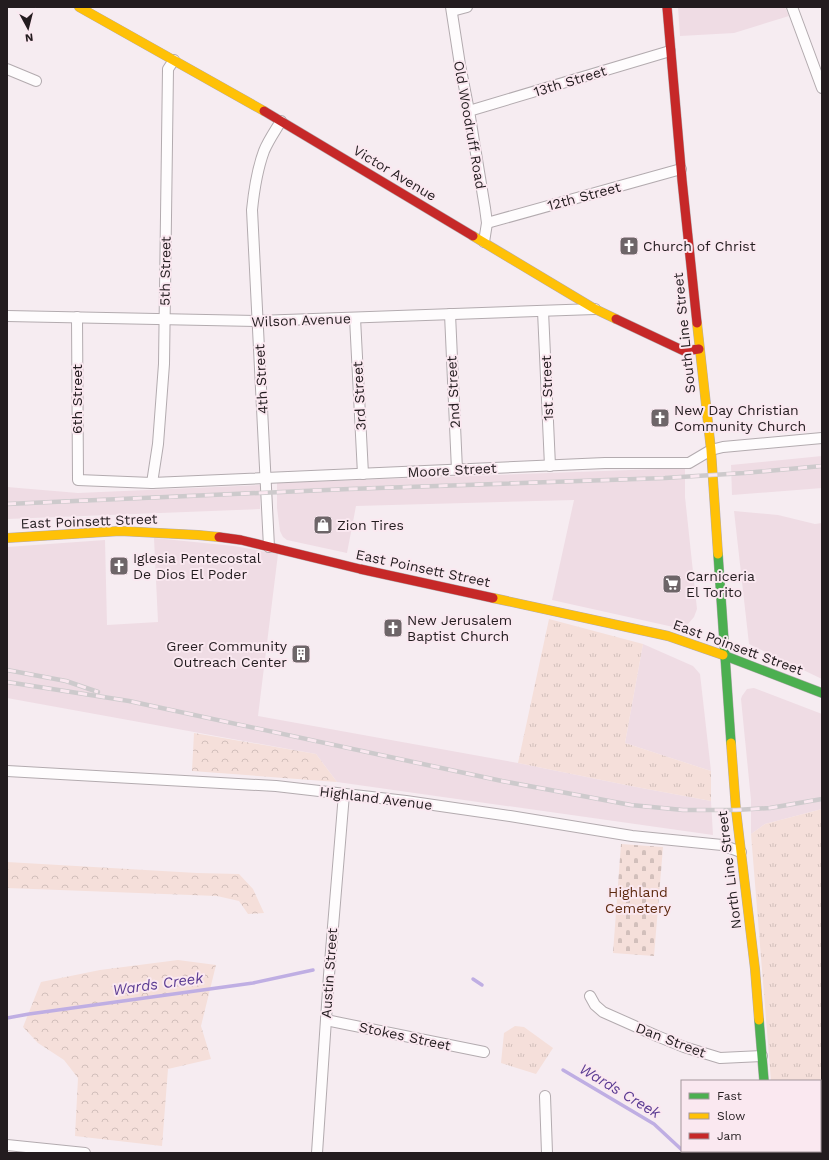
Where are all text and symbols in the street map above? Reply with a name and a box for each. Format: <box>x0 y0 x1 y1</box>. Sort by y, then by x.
north arrow <box>8 8 48 48</box>
text: N <box>24 30 34 44</box>
street label: Old Woodruff Road <box>451 59 489 191</box>
street label: 13th Street <box>532 62 608 100</box>
street label: Victor Avenue <box>351 142 439 204</box>
street label: 12th Street <box>546 179 622 213</box>
church icon: Church of Christ <box>618 235 640 257</box>
street label: 5th Street <box>156 236 174 306</box>
place label: Church of Christ <box>643 238 756 254</box>
street label: South Line Street <box>670 272 698 394</box>
street label: Wilson Avenue <box>251 310 351 330</box>
street label: 4th Street <box>251 343 271 414</box>
street label: 2nd Street <box>443 355 463 429</box>
street label: 1st Street <box>538 355 556 421</box>
street label: 3rd Street <box>349 361 369 431</box>
street label: 6th Street <box>69 364 85 434</box>
place label: New Day Christian Community Church <box>674 402 806 434</box>
church icon: New Day Christian Community Church <box>649 407 671 429</box>
street label: Moore Street <box>407 460 497 480</box>
street label: East Poinsett Street <box>20 511 158 531</box>
shop icon: Zion Tires <box>312 514 334 536</box>
place label: Zion Tires <box>337 517 404 533</box>
street label: East Poinsett Street <box>354 546 492 590</box>
place label: Iglesia Pentecostal De Dios El Poder <box>133 550 262 582</box>
church icon: Iglesia Pentecostal De Dios El Poder <box>108 555 130 577</box>
place label: Carniceria El Torito <box>686 568 755 600</box>
supermarket icon: Carniceria El Torito <box>661 573 683 595</box>
place label: New Jerusalem Baptist Church <box>407 612 512 644</box>
street label: East Poinsett Street <box>671 616 805 678</box>
church icon: New Jerusalem Baptist Church <box>382 617 404 639</box>
place label: Greer Community Outreach Center <box>166 638 288 670</box>
building icon: Greer Community Outreach Center <box>290 643 312 665</box>
street label: Highland Avenue <box>319 783 433 813</box>
street label: North Line Street <box>714 810 744 930</box>
park label: Highland Cemetery <box>605 884 672 916</box>
street label: Austin Street <box>318 927 340 1019</box>
water label: Wards Creek <box>111 969 205 999</box>
street label: Stokes Street <box>358 1018 452 1054</box>
street label: Dan Street <box>634 1019 708 1061</box>
water label: Wards Creek <box>576 1060 665 1123</box>
legend <box>681 1080 821 1152</box>
text: Fast <box>717 1089 742 1103</box>
text: Slow <box>717 1109 745 1123</box>
text: Jam <box>717 1129 742 1143</box>

